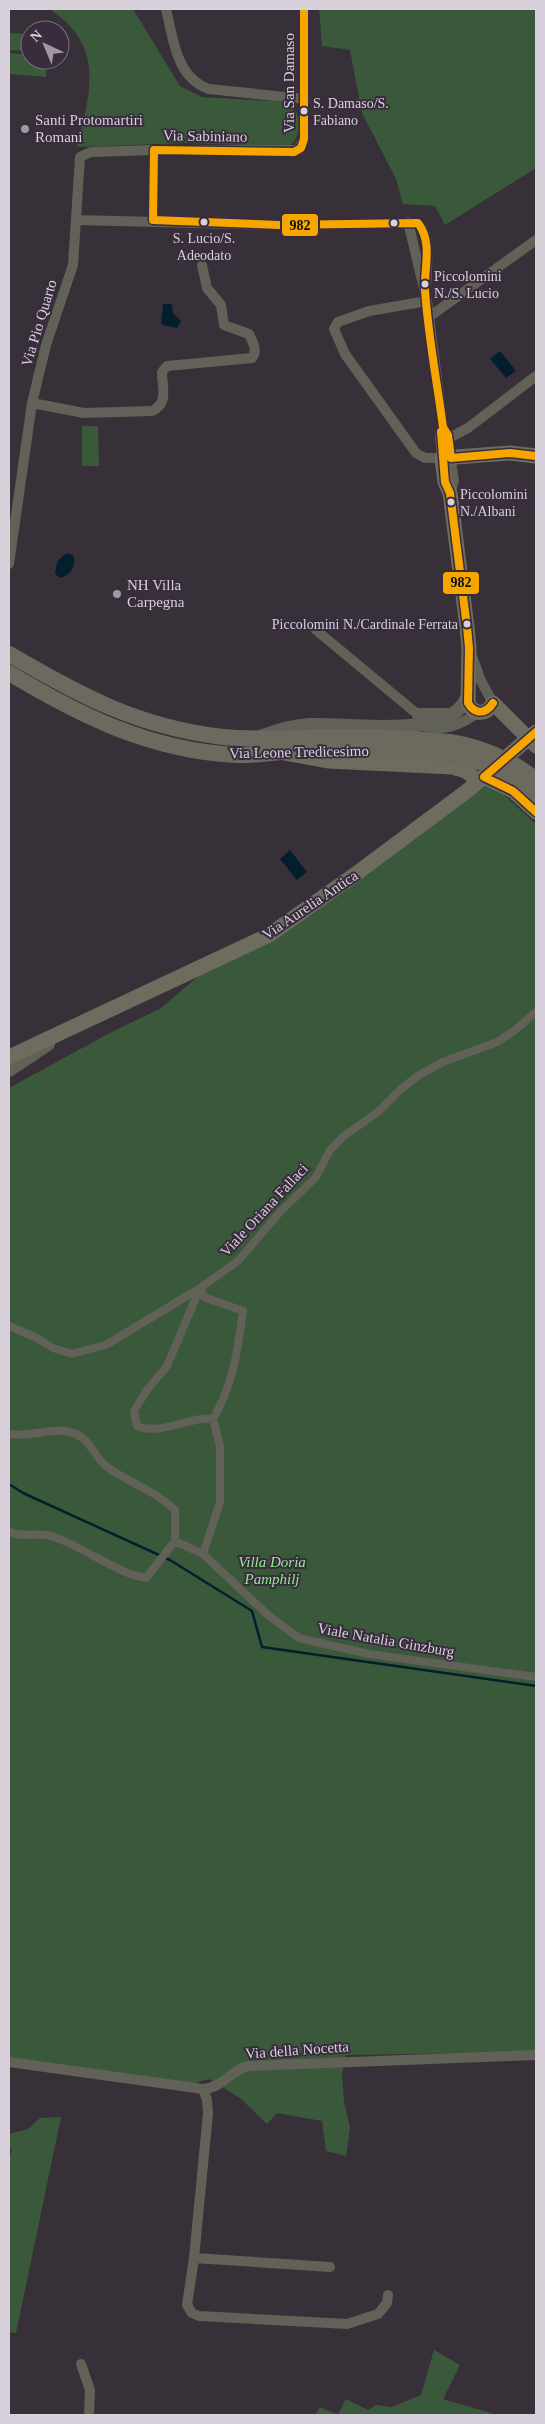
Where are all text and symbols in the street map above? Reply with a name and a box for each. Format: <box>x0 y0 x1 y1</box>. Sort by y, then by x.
north arrow <box>20 20 70 70</box>
text: N <box>27 27 45 45</box>
street label: Via San Damaso <box>281 33 297 133</box>
place label: S. Damaso/S. Fabiano <box>313 96 389 128</box>
marker: S. Damaso/S. Fabiano <box>299 106 309 116</box>
place label: Santi Protomartiri Romani <box>35 112 143 145</box>
marker: Santi Protomartiri Romani <box>19 123 31 135</box>
street label: Via Sabiniano <box>163 127 247 145</box>
line badge: 982 <box>281 213 319 237</box>
marker: S. Lucio/S. Adeodato <box>199 217 209 227</box>
text: 982 <box>290 218 311 233</box>
unlabelled marker <box>389 218 399 228</box>
place label: S. Lucio/S. Adeodato <box>173 231 235 263</box>
place label: Piccolomini N./S. Lucio <box>434 269 502 301</box>
street label: Via Pio Quarto <box>18 278 60 368</box>
marker: Piccolomini N./S. Lucio <box>420 279 430 289</box>
place label: Piccolomini N./Albani <box>460 487 528 519</box>
marker: Piccolomini N./Albani <box>446 497 456 507</box>
line badge: 982 <box>442 571 480 595</box>
text: 982 <box>451 575 472 590</box>
place label: NH Villa Carpegna <box>127 577 185 610</box>
marker: NH Villa Carpegna <box>111 588 123 600</box>
place label: Piccolomini N./Cardinale Ferrata <box>272 617 459 632</box>
marker: Piccolomini N./Cardinale Ferrata <box>462 619 472 629</box>
street label: Via Leone Tredicesimo <box>229 743 369 761</box>
street label: Via Aurelia Antica <box>259 867 361 943</box>
street label: Viale Oriana Fallaci <box>217 1160 311 1260</box>
park label: Villa Doria Pamphilj <box>238 1554 306 1587</box>
street label: Viale Natalia Ginzburg <box>316 1620 456 1660</box>
street label: Via della Nocetta <box>245 2038 350 2062</box>

